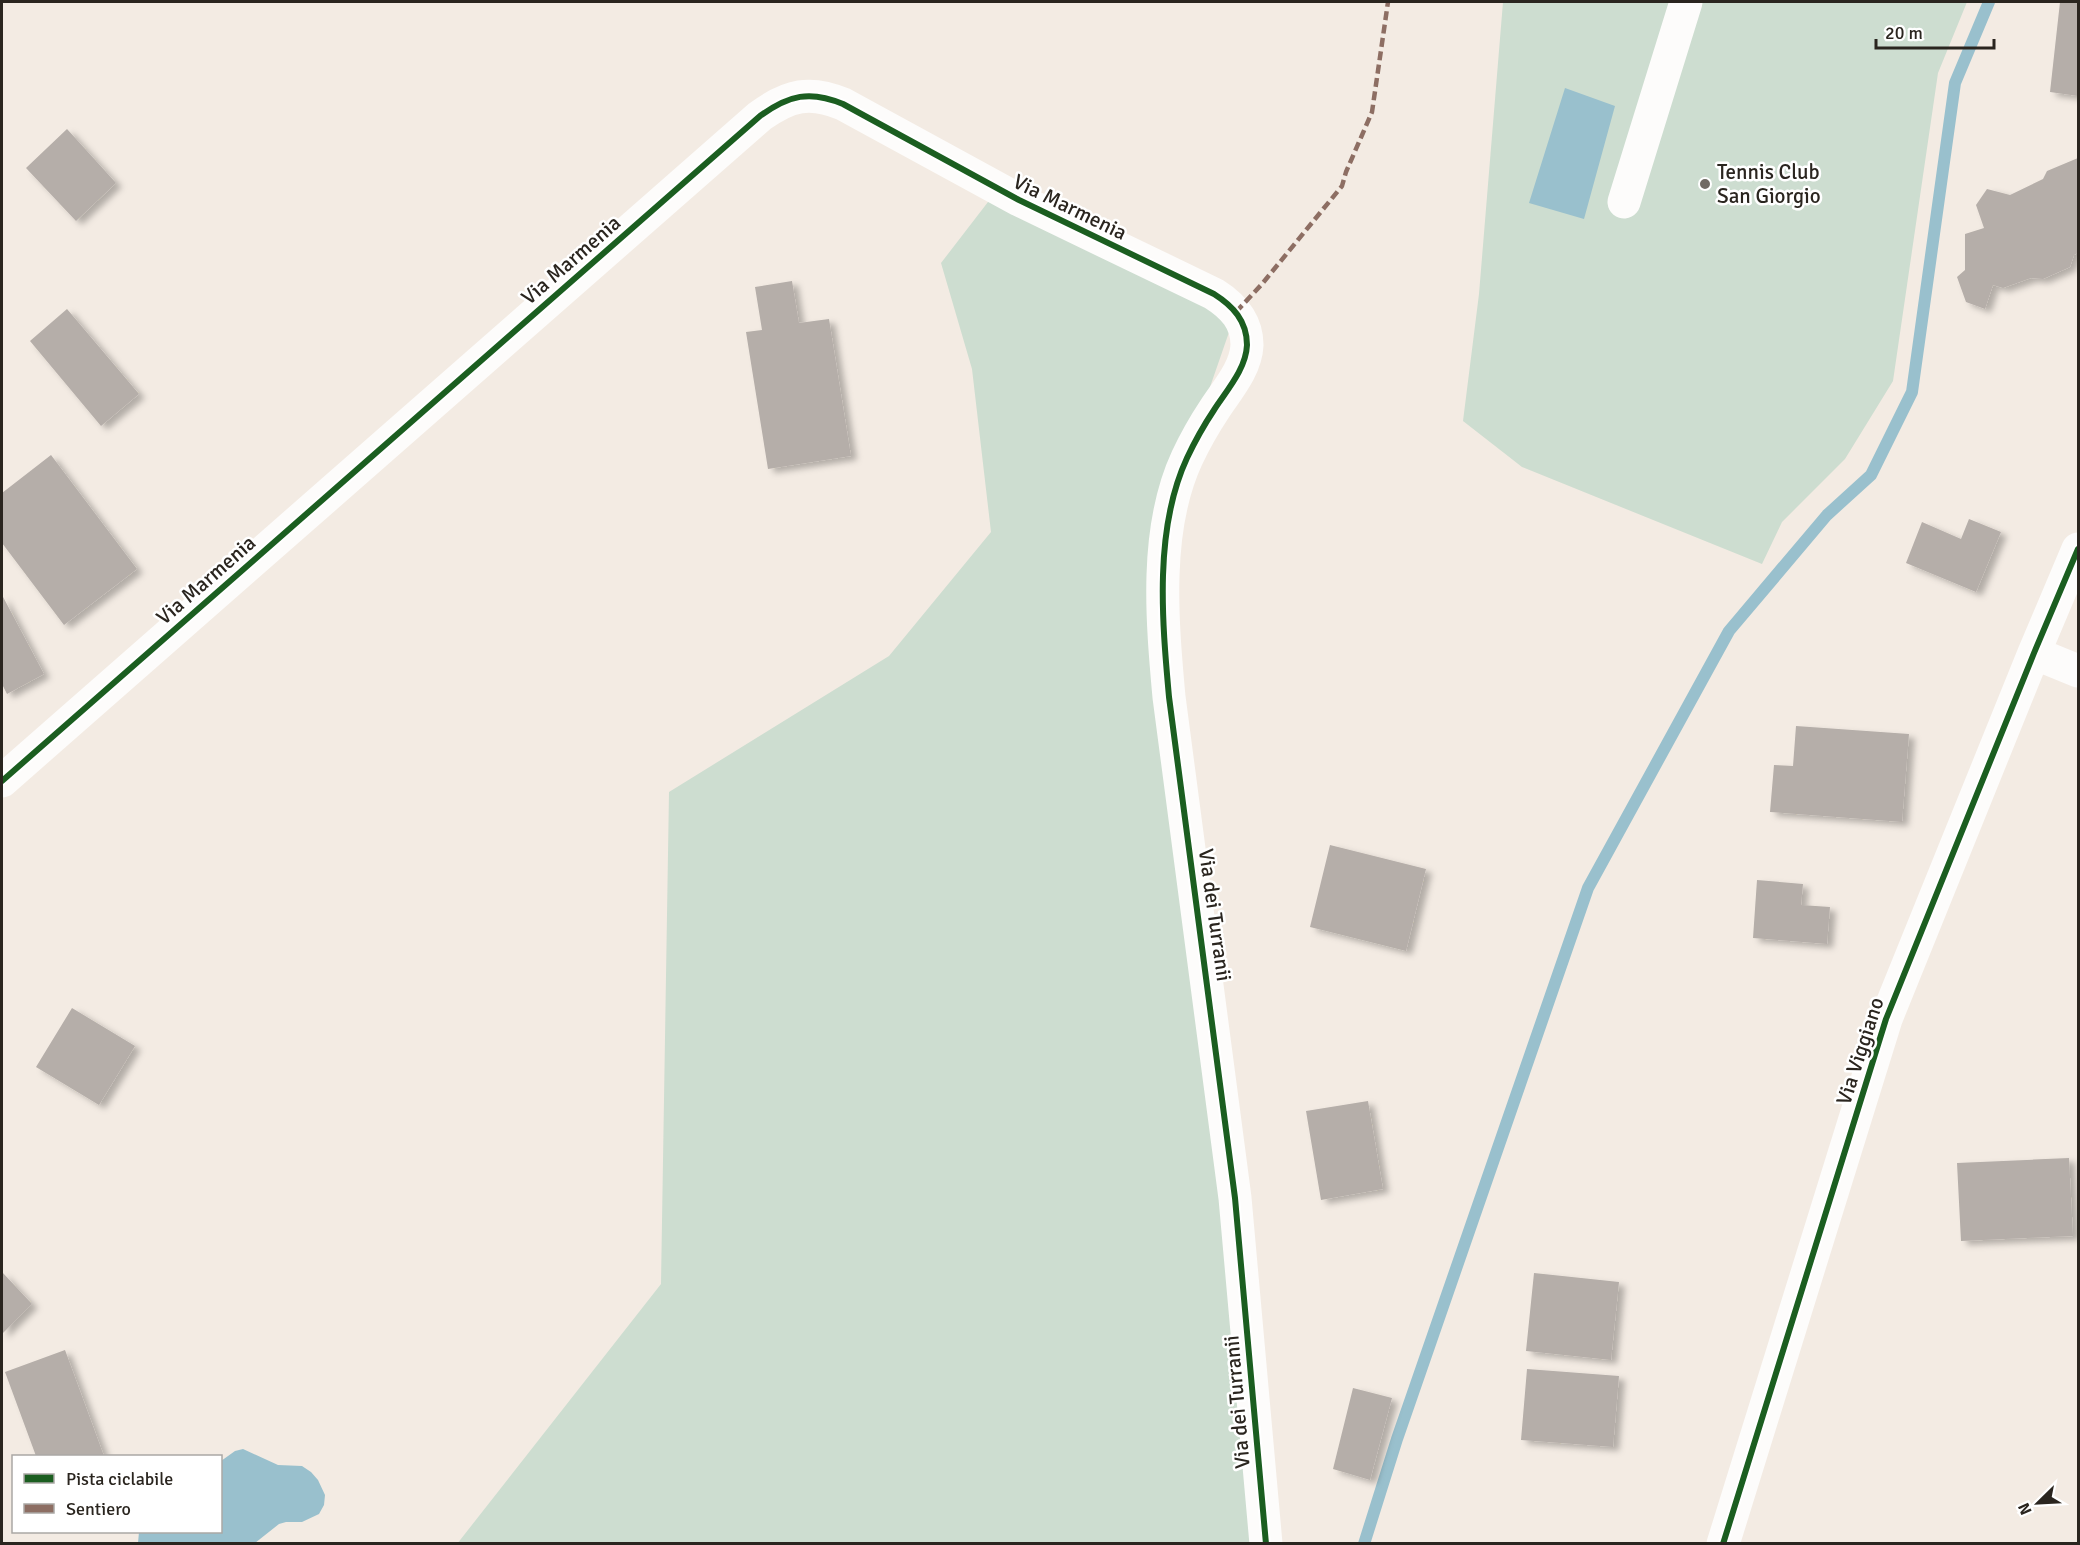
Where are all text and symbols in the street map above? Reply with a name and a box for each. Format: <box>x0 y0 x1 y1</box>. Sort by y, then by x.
scale bar <box>1876 12 1994 50</box>
text: 20 m <box>1885 22 1923 44</box>
place label: Tennis Club San Giorgio <box>1717 159 1821 209</box>
street label: Via Marmenia <box>1009 168 1131 246</box>
marker: Tennis Club San Giorgio <box>1698 177 1712 191</box>
street label: Via Marmenia <box>516 210 626 310</box>
street label: Via Marmenia <box>151 530 261 630</box>
street label: Via dei Turranii <box>1193 847 1237 983</box>
street label: Via Viggiano <box>1830 994 1890 1108</box>
street label: Via dei Turranii <box>1218 1334 1256 1470</box>
legend <box>12 1455 222 1533</box>
text: Pista ciclabile <box>66 1468 173 1490</box>
north arrow <box>2008 1473 2068 1533</box>
text: Sentiero <box>66 1498 131 1520</box>
text: N <box>2014 1500 2037 1518</box>

